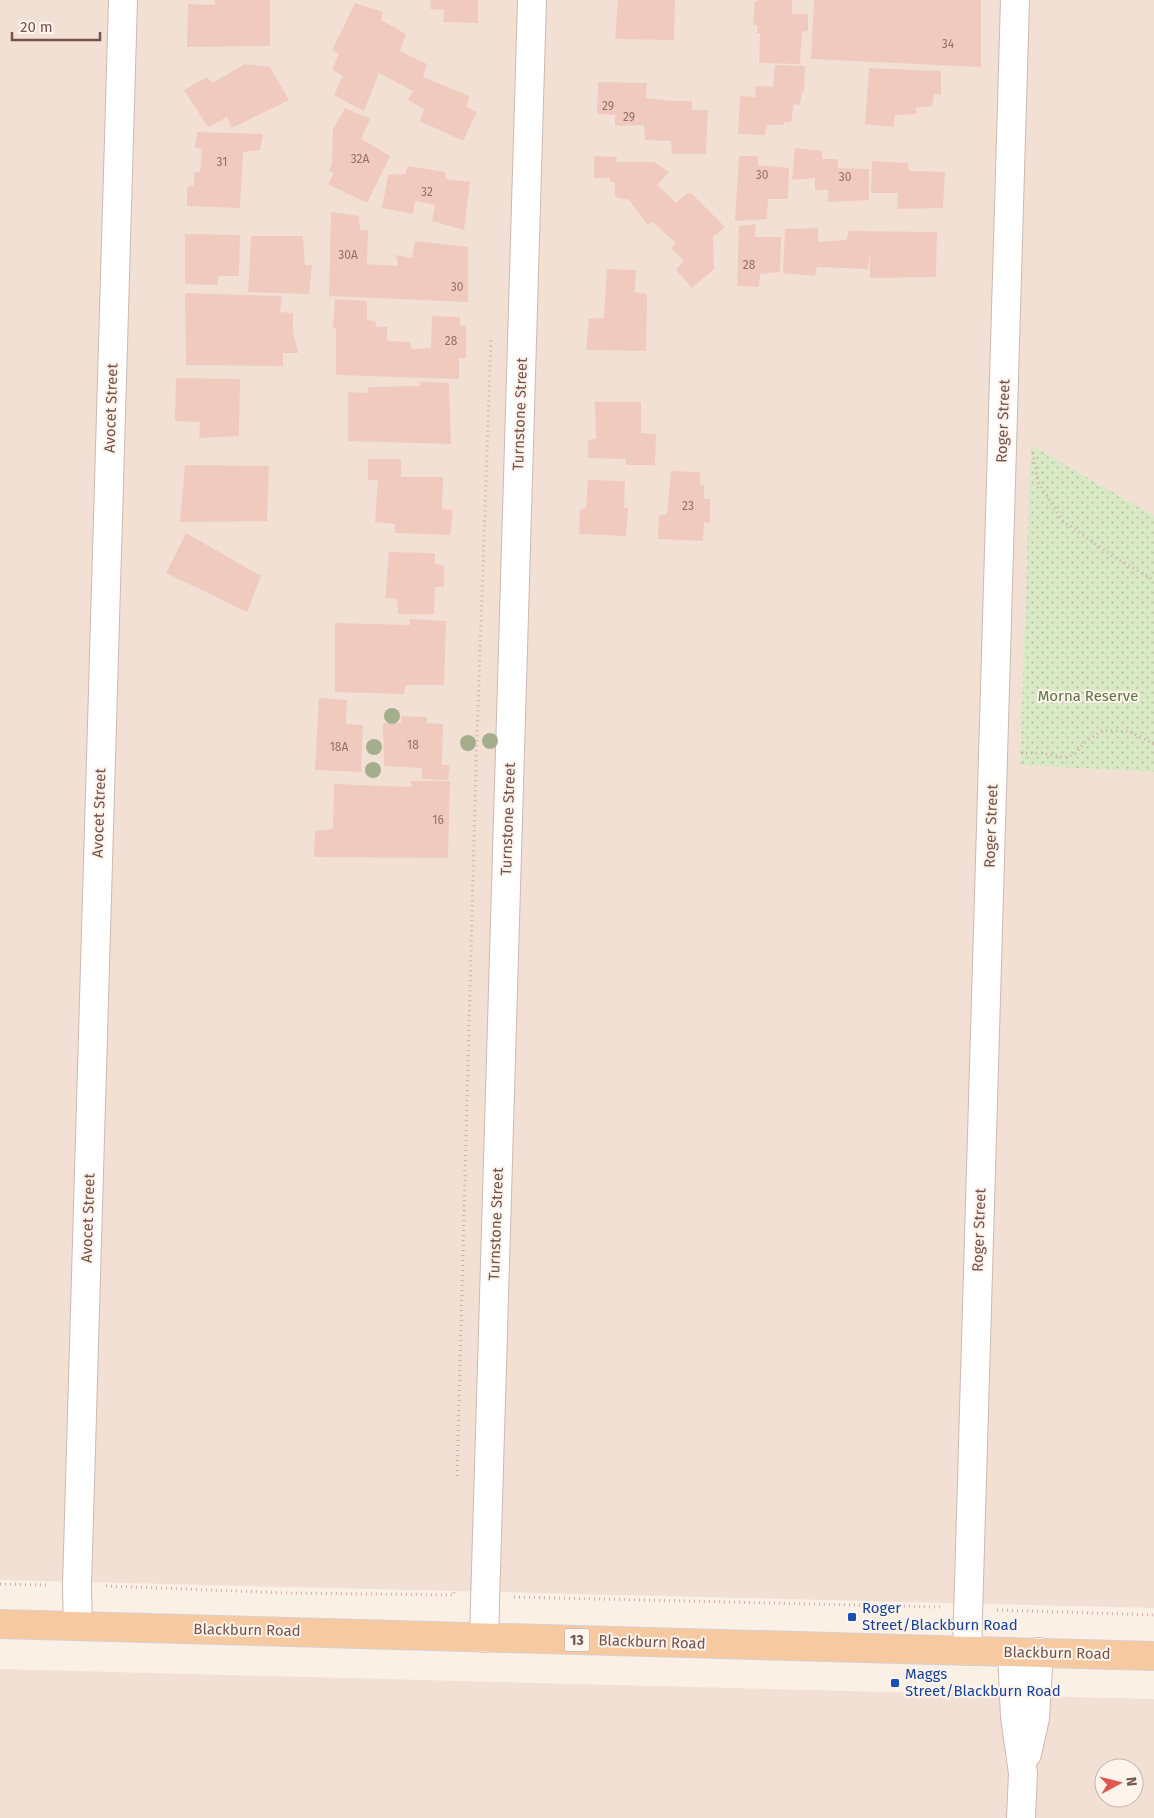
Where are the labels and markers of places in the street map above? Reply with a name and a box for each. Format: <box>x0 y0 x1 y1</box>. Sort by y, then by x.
place label: Roger Street/Blackburn Road <box>862 1599 1018 1634</box>
marker: Roger Street/Blackburn Road <box>846 1611 858 1623</box>
place label: Maggs Street/Blackburn Road <box>905 1665 1061 1700</box>
marker: Maggs Street/Blackburn Road <box>889 1677 901 1689</box>

